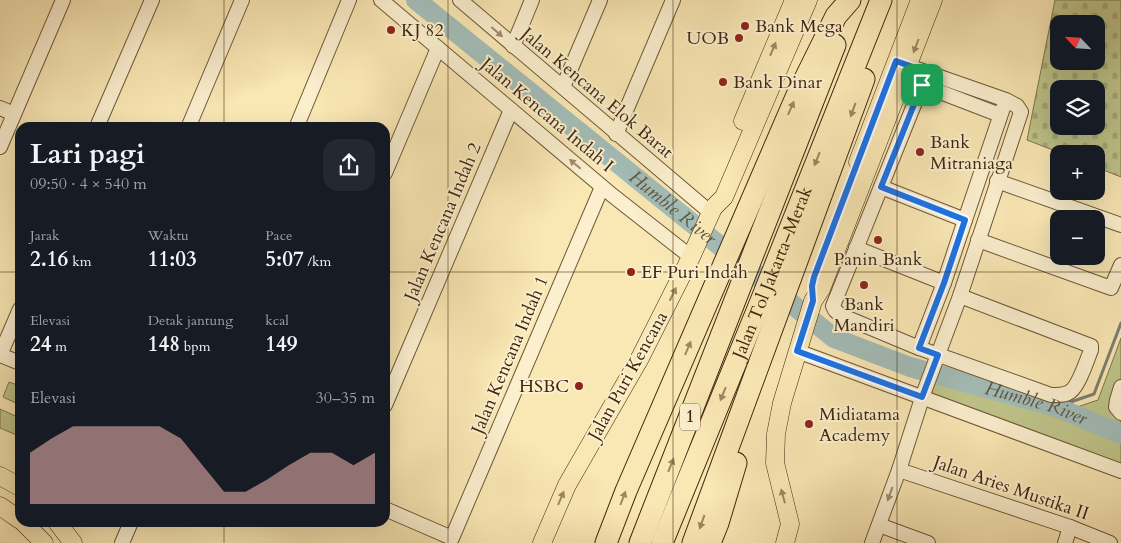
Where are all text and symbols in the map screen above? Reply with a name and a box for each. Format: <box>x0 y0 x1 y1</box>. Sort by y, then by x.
place label: Bank Mega <box>755 14 843 39</box>
north arrow <box>1050 15 1105 70</box>
map controls <box>1050 15 1105 265</box>
place label: KJ 82 <box>401 18 444 43</box>
street label: Jalan Kencana Elok Barat <box>513 20 679 164</box>
marker: Bank Mega <box>739 20 751 32</box>
marker: KJ 82 <box>385 24 397 36</box>
one-way arrow <box>490 26 502 38</box>
place label: UOB <box>687 26 729 51</box>
marker: UOB <box>733 32 745 44</box>
one-way arrow <box>912 38 919 53</box>
one-way arrow <box>770 42 778 56</box>
street label: Jalan Kencana Indah I <box>473 50 619 178</box>
pin <box>901 64 943 106</box>
place label: Bank Dinar <box>733 70 822 95</box>
icon: arrive <box>908 71 936 99</box>
marker: Bank Dinar <box>717 76 729 88</box>
button: layers <box>1050 80 1105 135</box>
one-way arrow <box>788 101 796 115</box>
one-way arrow <box>849 103 856 118</box>
place label: Bank Mitraniaga <box>930 130 1013 176</box>
text: Lari pagi <box>30 135 145 173</box>
button: share <box>323 139 375 191</box>
street label: Jalan Kencana Indah 2 <box>397 139 488 308</box>
button: + <box>1050 145 1105 200</box>
marker: Bank Mitraniaga <box>914 146 926 158</box>
one-way arrow <box>813 152 821 167</box>
one-way arrow <box>569 158 582 169</box>
water label: Humble River <box>623 164 722 251</box>
text: 09:50 · 4 × 540 m <box>30 173 147 195</box>
street label: Jalan Tol Jakarta–Merak <box>725 182 818 365</box>
button: − <box>1050 210 1105 265</box>
text: Jarak <box>30 226 59 245</box>
text: Waktu <box>148 226 189 245</box>
text: Pace <box>265 226 292 245</box>
marker: Panin Bank <box>872 234 884 246</box>
text: 2.16 <box>30 245 68 274</box>
text: 11:03 <box>148 245 197 274</box>
text: 5:07 <box>265 245 304 274</box>
place label: Panin Bank <box>834 247 923 272</box>
text: km <box>68 252 91 271</box>
text: /km <box>304 252 331 271</box>
place label: EF Puri Indah <box>641 260 748 285</box>
marker: EF Puri Indah <box>625 266 637 278</box>
street label: Jalan Kencana Indah 1 <box>464 272 555 441</box>
marker: Bank Mandiri <box>858 279 870 291</box>
one-way arrow <box>669 287 677 301</box>
place label: Bank Mandiri <box>833 292 895 338</box>
street label: Jalan Puri Kencana <box>581 307 674 448</box>
text: Elevasi <box>30 311 70 330</box>
text: Detak jantung <box>148 311 233 330</box>
text: kcal <box>265 311 289 330</box>
text: 24 <box>30 330 52 359</box>
text: 148 <box>148 330 180 359</box>
text: 149 <box>265 330 298 359</box>
text: m <box>52 337 67 356</box>
text: bpm <box>180 337 211 356</box>
one-way arrow <box>684 341 692 355</box>
place label: HSBC <box>519 374 569 399</box>
water label: Humble River <box>982 375 1092 432</box>
marker: HSBC <box>573 380 585 392</box>
text: Elevasi <box>30 387 76 409</box>
text: 30–35 m <box>316 387 375 409</box>
one-way arrow <box>718 387 726 401</box>
place label: Midiatama Academy <box>819 402 900 448</box>
road number: 1 <box>680 404 700 431</box>
marker: Midiatama Academy <box>803 418 815 430</box>
street label: Jalan Aries Mustika II <box>927 449 1092 526</box>
one-way arrow <box>667 457 675 472</box>
one-way arrow <box>886 486 893 501</box>
one-way arrow <box>779 488 787 503</box>
one-way arrow <box>620 490 628 505</box>
one-way arrow <box>558 491 566 505</box>
one-way arrow <box>698 515 706 530</box>

